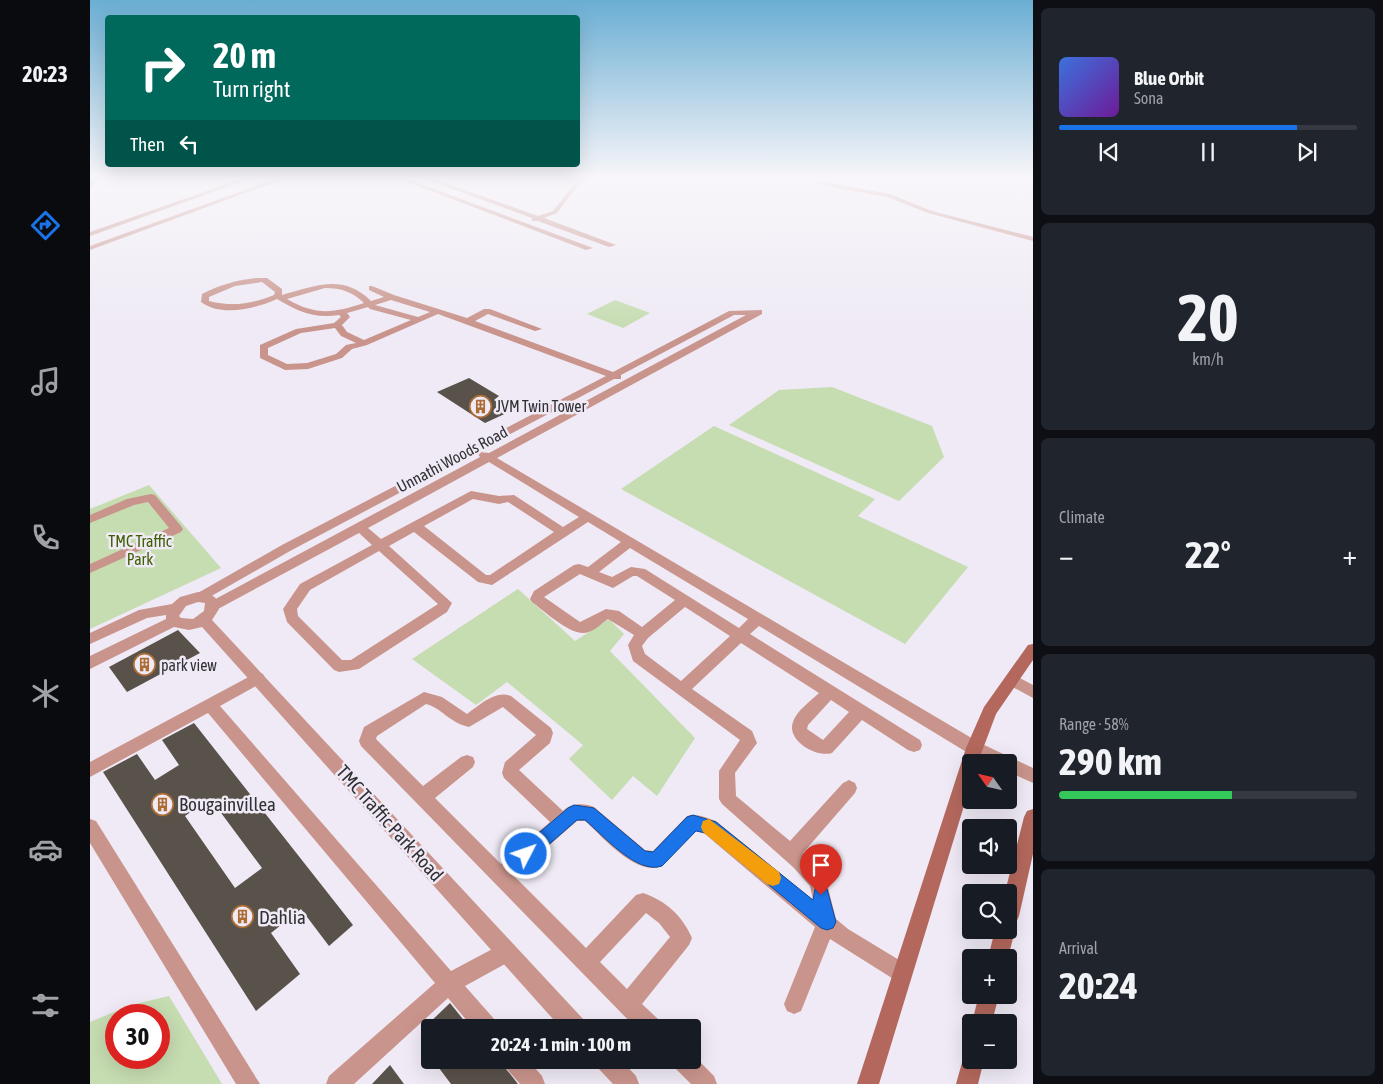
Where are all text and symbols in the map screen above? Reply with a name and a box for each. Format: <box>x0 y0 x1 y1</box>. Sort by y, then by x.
icon: right <box>130 35 195 100</box>
text: 20 m <box>213 35 276 75</box>
text: 20:23 <box>22 61 68 87</box>
text: Blue Orbit <box>1134 67 1204 89</box>
text: Turn right <box>213 76 290 102</box>
text: Sona <box>1134 89 1163 107</box>
icon: left <box>175 130 203 158</box>
text: Then <box>130 133 165 155</box>
icon: previous <box>1095 138 1123 166</box>
icon: pause <box>1194 138 1222 166</box>
icon: next <box>1293 138 1321 166</box>
icon: directions <box>28 208 63 243</box>
text: 20 <box>1177 280 1239 355</box>
text: km/h <box>1192 350 1224 368</box>
icon: music <box>28 364 63 399</box>
building icon: JVM Twin Tower <box>468 394 492 418</box>
place label: JVM Twin Tower <box>496 397 587 415</box>
street label: Unnathi Woods Road <box>394 422 510 496</box>
text: Climate <box>1059 508 1105 526</box>
icon: phone <box>28 520 63 555</box>
park label: TMC Traffic Park <box>108 532 172 568</box>
text: 22° <box>1185 533 1231 576</box>
text: − <box>1059 539 1074 571</box>
text: + <box>1342 539 1357 571</box>
building icon: park view <box>133 653 157 677</box>
place label: park view <box>161 656 217 675</box>
icon: climate <box>28 676 63 711</box>
text: Range · 58% <box>1059 715 1129 733</box>
text: 290 km <box>1059 740 1162 783</box>
north arrow <box>962 754 1018 809</box>
map controls <box>962 754 1017 1069</box>
street label: TMC Traffic Park Road <box>332 761 448 885</box>
building icon: Bougainvillea <box>151 792 175 816</box>
place label: Bougainvillea <box>179 793 276 815</box>
button: sound <box>962 819 1017 874</box>
position arrow <box>499 827 551 879</box>
icon: car <box>28 832 63 867</box>
pin <box>800 844 842 895</box>
icon: arrive <box>807 851 835 879</box>
button: search <box>962 884 1017 939</box>
building icon: Dahlia <box>231 905 255 929</box>
place label: Dahlia <box>259 906 306 928</box>
text: Arrival <box>1059 939 1098 957</box>
button: + <box>962 949 1017 1004</box>
text: 20:24 <box>1059 964 1138 1007</box>
icon: filters <box>28 988 63 1023</box>
speed limit sign: 30 <box>105 1004 170 1069</box>
button: − <box>962 1014 1017 1069</box>
text: 20:24 · 1 min · 100 m <box>491 1033 631 1055</box>

